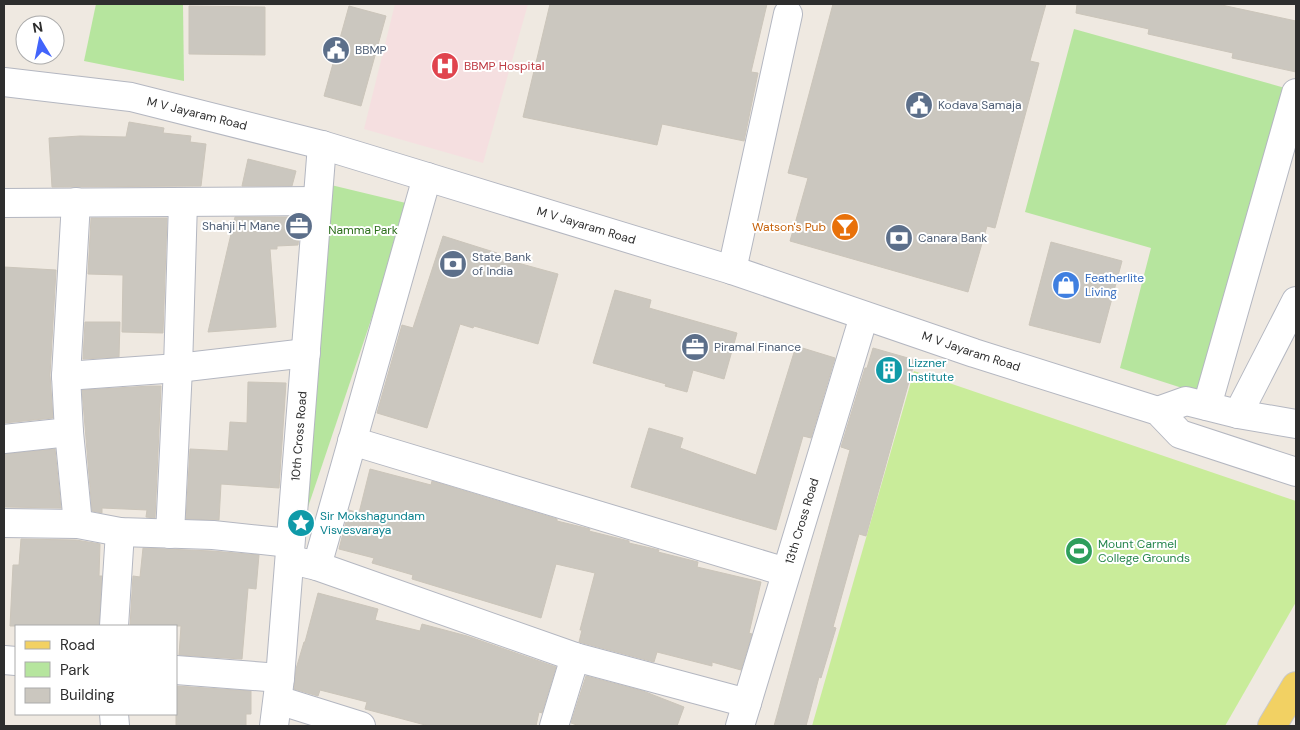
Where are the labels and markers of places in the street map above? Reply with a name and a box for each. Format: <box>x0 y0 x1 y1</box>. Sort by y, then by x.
public building icon: BBMP <box>321 35 351 65</box>
place label: BBMP <box>355 42 387 58</box>
hospital icon: BBMP Hospital <box>430 51 460 81</box>
place label: BBMP Hospital <box>464 58 544 74</box>
public building icon: Kodava Samaja <box>904 90 934 120</box>
place label: Kodava Samaja <box>938 97 1021 113</box>
office icon: Shahji H Mane <box>284 211 314 241</box>
bar icon: Watson's Pub <box>830 212 860 242</box>
place label: Shahji H Mane <box>202 218 280 234</box>
place label: Watson's Pub <box>752 219 826 235</box>
bank icon: Canara Bank <box>884 223 914 253</box>
place label: Canara Bank <box>918 230 987 246</box>
bank icon: State Bank of India <box>438 249 468 279</box>
place label: State Bank of India <box>472 249 531 279</box>
shop icon: Featherlite Living <box>1051 270 1081 300</box>
place label: Featherlite Living <box>1085 270 1144 300</box>
office icon: Piramal Finance <box>680 332 710 362</box>
place label: Piramal Finance <box>714 339 801 355</box>
building icon: Lizzner Institute <box>874 355 904 385</box>
place label: Lizzner Institute <box>908 355 954 385</box>
place icon: Sir Mokshagundam Visvesvaraya <box>286 508 316 538</box>
place label: Sir Mokshagundam Visvesvaraya <box>320 508 425 538</box>
sports icon: Mount Carmel College Grounds <box>1064 536 1094 566</box>
place label: Mount Carmel College Grounds <box>1098 536 1190 566</box>

